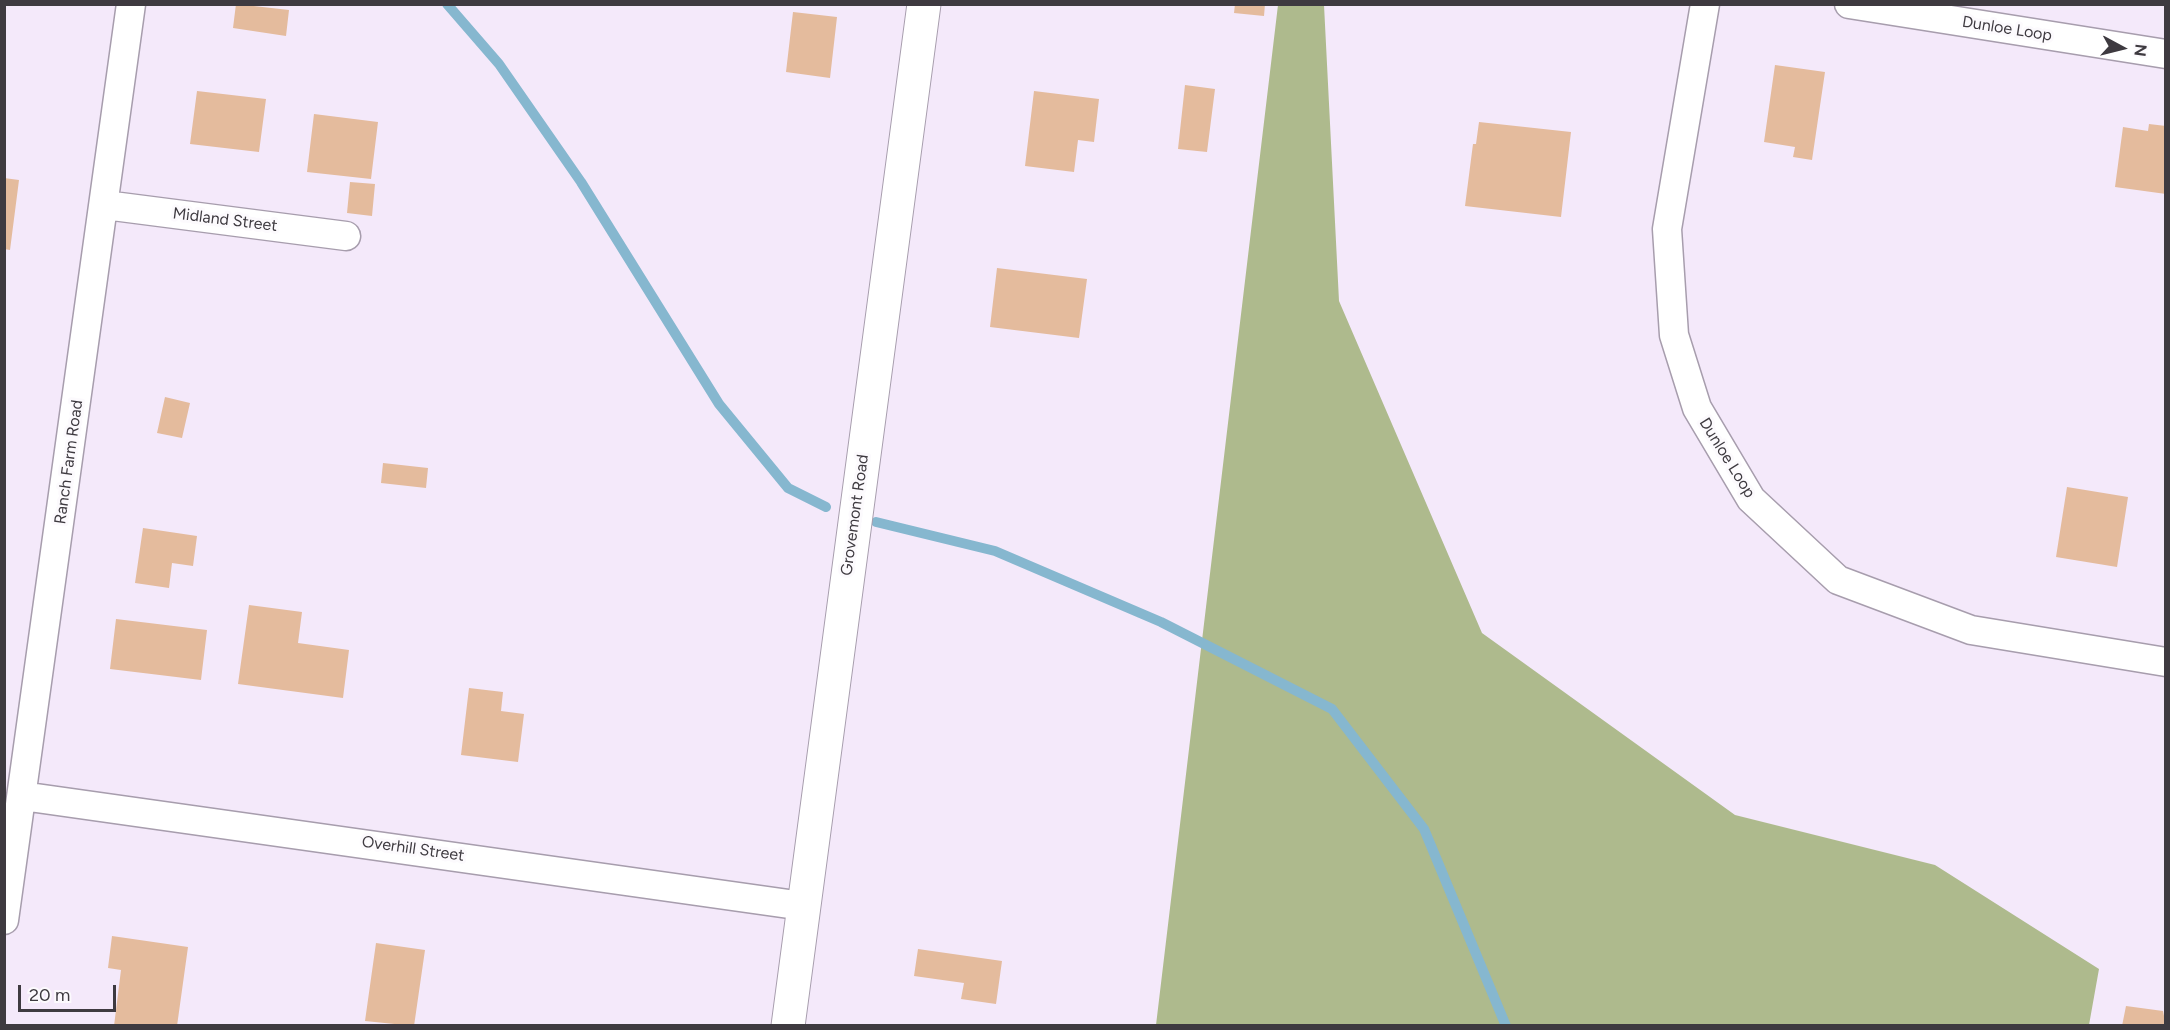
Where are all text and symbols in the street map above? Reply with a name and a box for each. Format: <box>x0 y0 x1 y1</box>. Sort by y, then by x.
street label: Dunloe Loop <box>1961 12 2053 46</box>
north arrow <box>2092 18 2152 78</box>
text: N <box>2130 43 2151 58</box>
street label: Midland Street <box>172 204 278 236</box>
street label: Ranch Farm Road <box>51 399 87 525</box>
street label: Dunloe Loop <box>1695 414 1759 502</box>
street label: Grovemont Road <box>837 453 873 577</box>
street label: Overhill Street <box>361 832 465 866</box>
scale bar <box>21 973 118 1011</box>
text: 20 m <box>29 984 70 1006</box>

